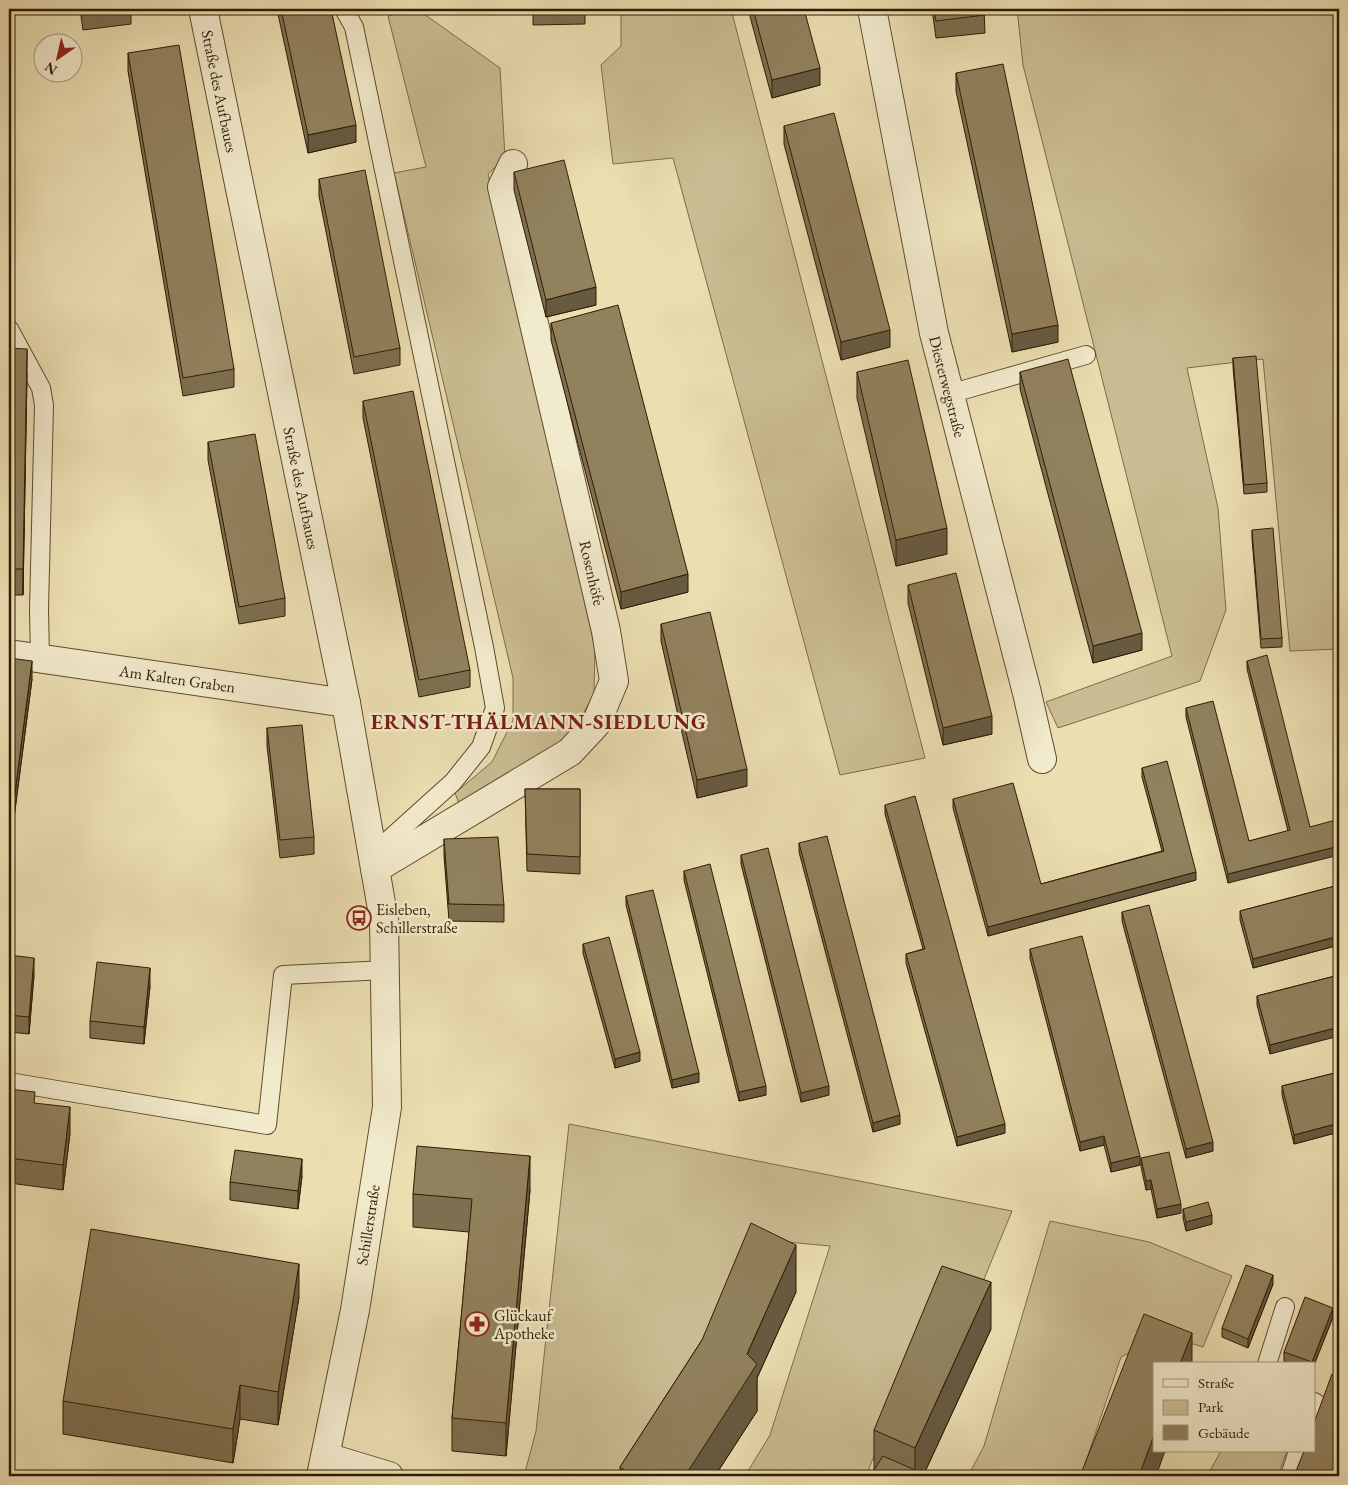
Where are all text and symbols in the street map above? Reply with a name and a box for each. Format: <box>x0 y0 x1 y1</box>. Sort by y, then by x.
street label: Straße des Aufbaues <box>197 28 243 154</box>
north arrow <box>32 32 82 82</box>
text: N <box>40 58 60 79</box>
street label: Diesterwegstraße <box>925 333 971 439</box>
street label: Straße des Aufbaues <box>279 425 325 551</box>
street label: Rosenhöfe <box>574 538 610 608</box>
street label: Am Kalten Graben <box>117 659 237 697</box>
district label: ERNST-THÄLMANN-SIEDLUNG <box>371 708 707 735</box>
place label: Eisleben, Schillerstraße <box>376 899 458 938</box>
bus stop icon: Eisleben, Schillerstraße <box>346 905 372 931</box>
street label: Schillerstraße <box>351 1183 385 1267</box>
place label: Glückauf Apotheke <box>493 1305 555 1344</box>
pharmacy icon: Glückauf Apotheke <box>464 1311 490 1337</box>
legend <box>1153 1362 1316 1452</box>
text: Straße <box>1198 1373 1234 1392</box>
text: Park <box>1198 1397 1225 1416</box>
text: Gebäude <box>1198 1423 1250 1442</box>

